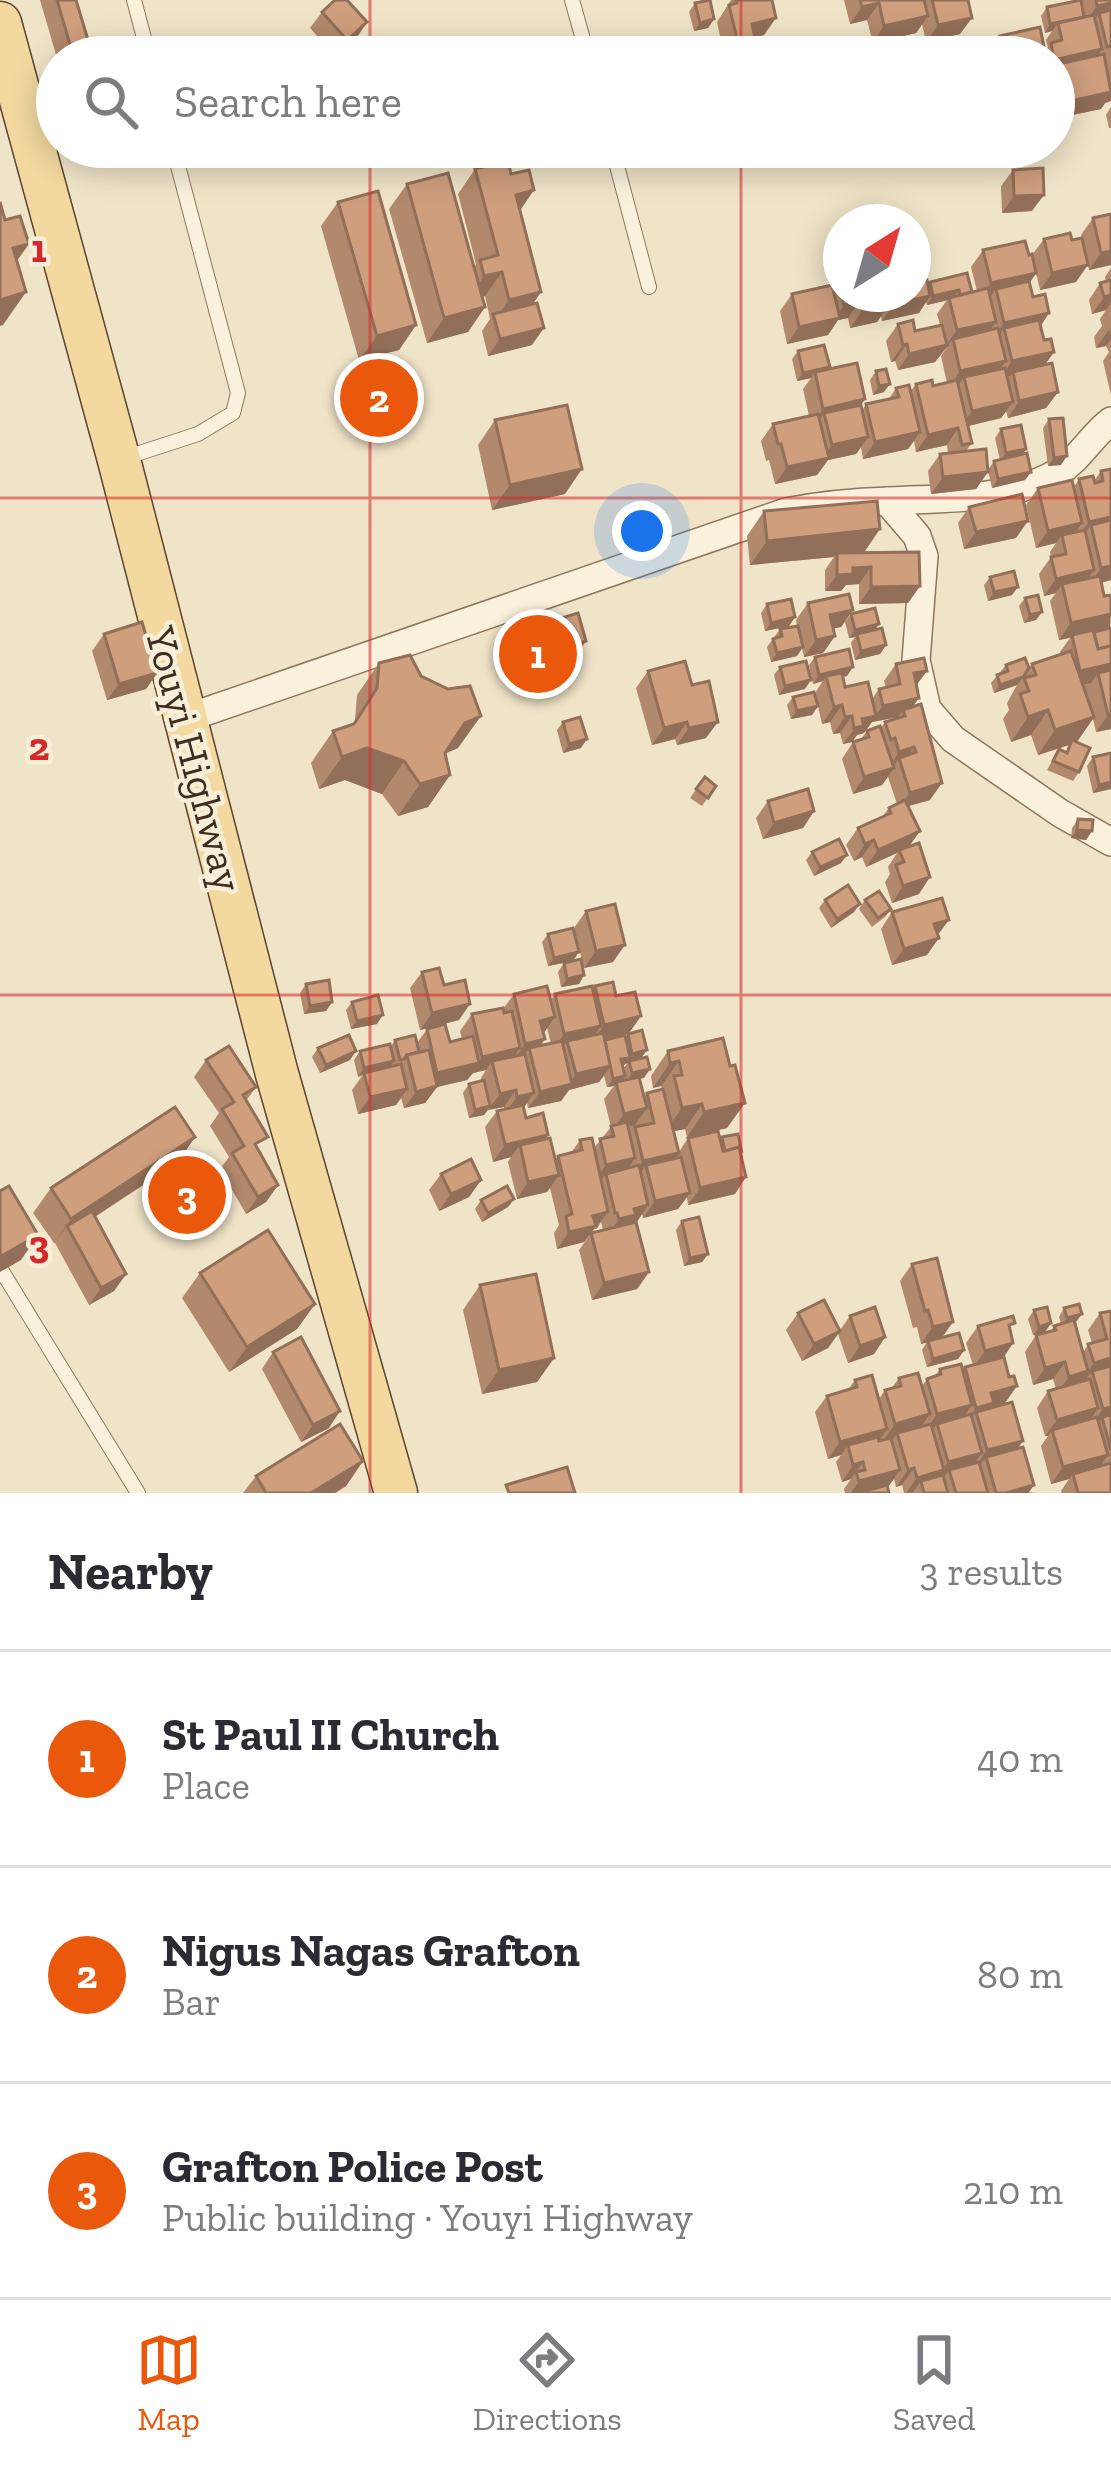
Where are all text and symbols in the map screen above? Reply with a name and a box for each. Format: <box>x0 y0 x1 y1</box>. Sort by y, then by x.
search box <box>36 36 1075 168</box>
icon: search <box>78 69 144 135</box>
text: Search here <box>174 75 402 129</box>
north arrow <box>823 204 931 312</box>
text: 1 <box>31 225 47 272</box>
pin: 2 <box>340 353 418 443</box>
your location <box>612 501 672 561</box>
pin: 1 <box>499 609 577 699</box>
street label: Youyi Highway <box>134 620 254 898</box>
text: 2 <box>29 723 50 770</box>
pin: 3 <box>148 1150 226 1240</box>
text: 3 <box>29 1221 49 1268</box>
text: Nearby <box>48 1541 213 1602</box>
text: 3 results <box>919 1548 1063 1595</box>
text: St Paul II Church <box>162 1708 499 1762</box>
text: 1 <box>79 1735 95 1782</box>
text: 40 m <box>977 1735 1063 1782</box>
text: Place <box>162 1762 250 1809</box>
text: Nigus Nagas Grafton <box>162 1924 580 1978</box>
text: 2 <box>77 1951 97 1998</box>
text: 80 m <box>977 1951 1063 1998</box>
text: Bar <box>162 1978 221 2025</box>
text: Grafton Police Post <box>162 2140 543 2194</box>
text: 3 <box>77 2167 97 2214</box>
text: 210 m <box>963 2167 1063 2214</box>
text: Public building · Youyi Highway <box>162 2194 693 2241</box>
tab: Map <box>136 2327 202 2438</box>
tab: Directions <box>473 2327 622 2438</box>
tab: Saved <box>893 2327 975 2438</box>

